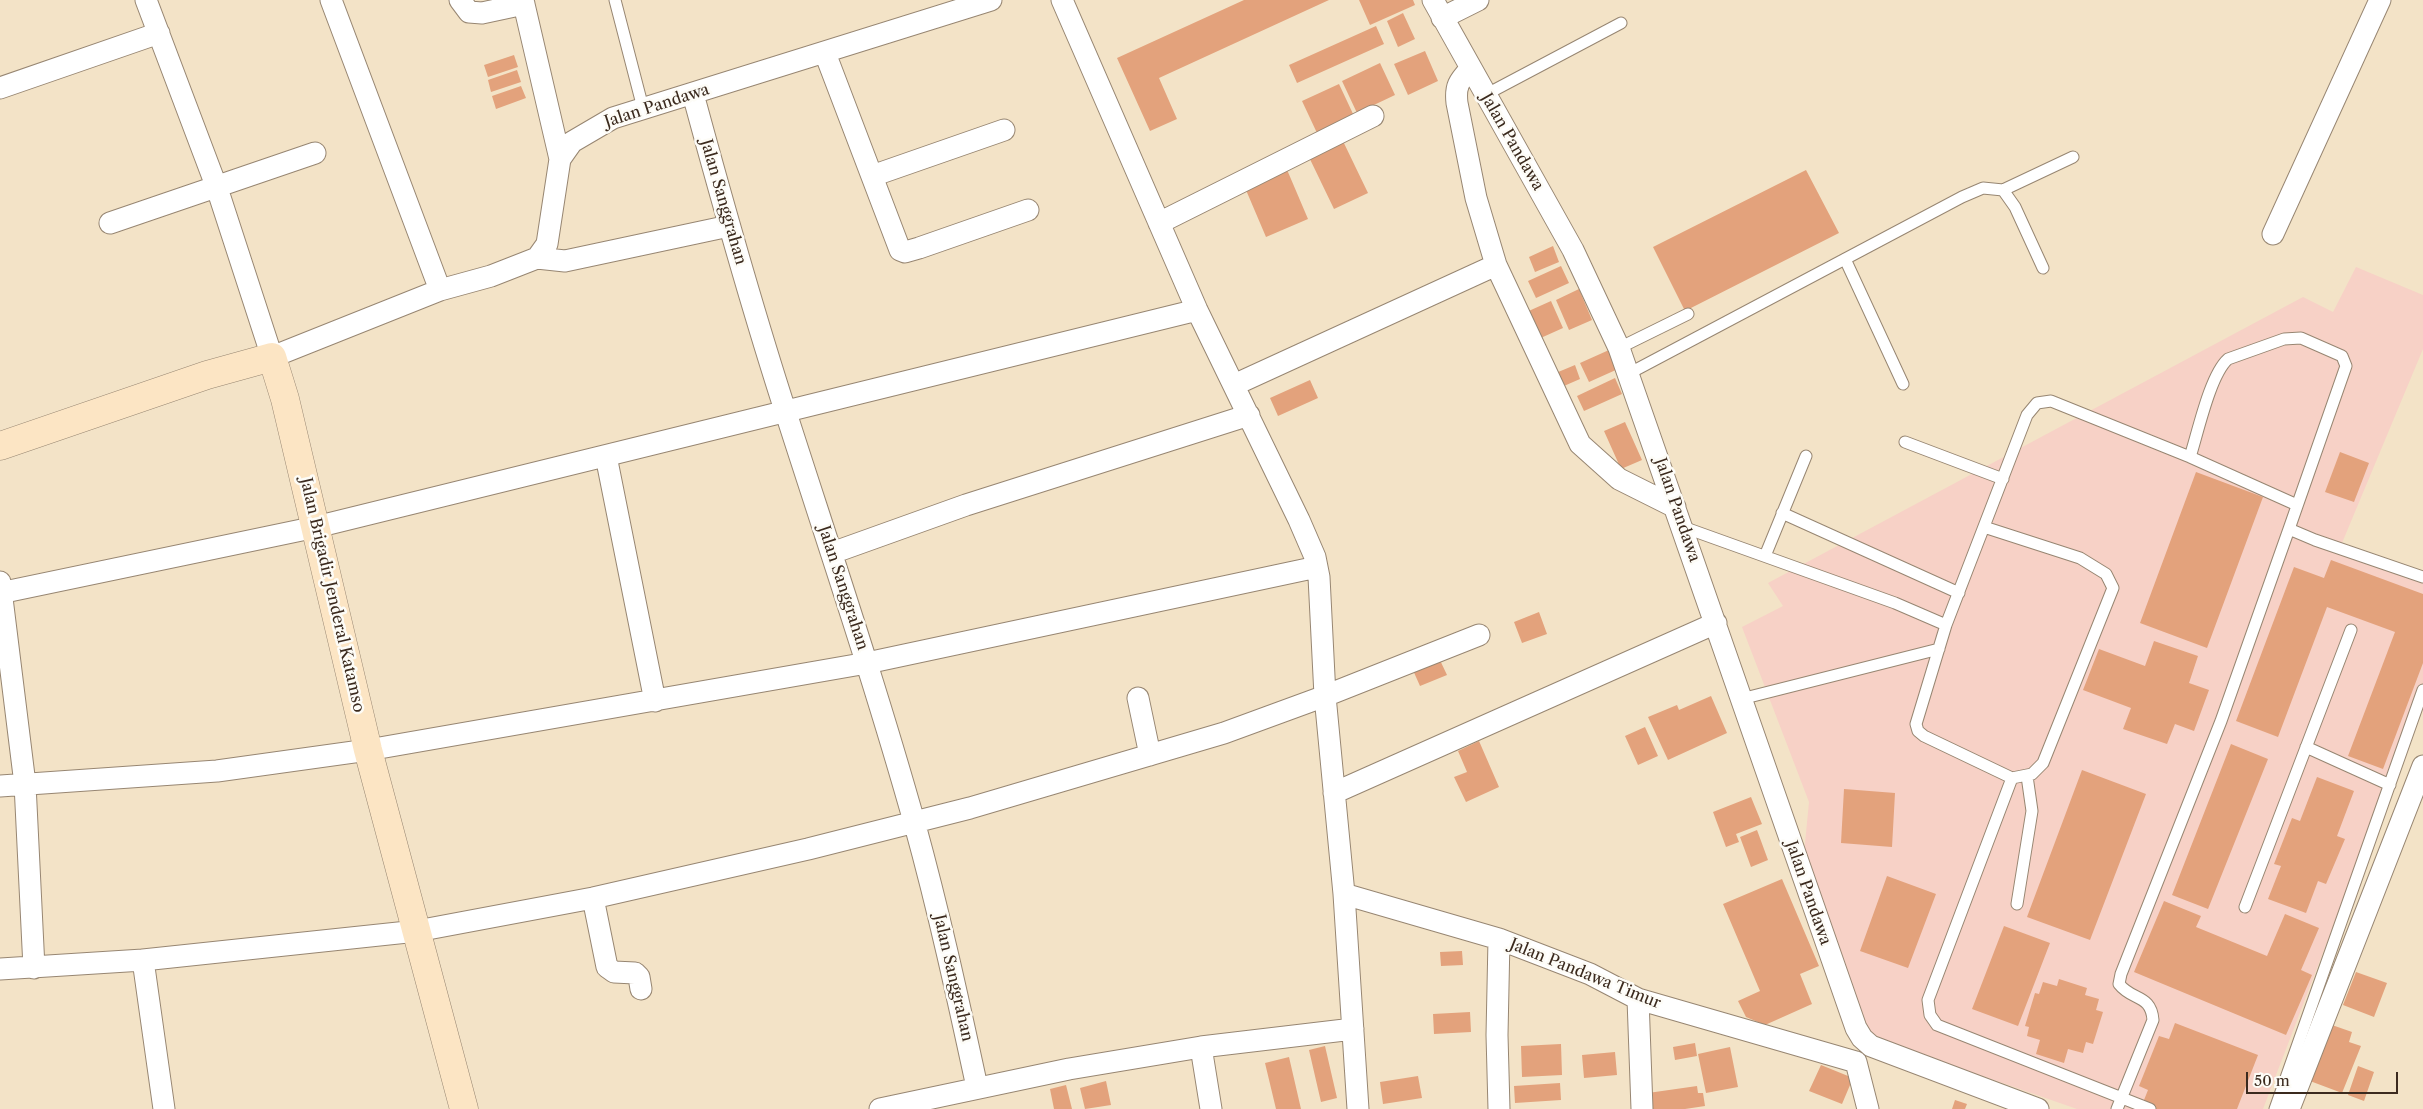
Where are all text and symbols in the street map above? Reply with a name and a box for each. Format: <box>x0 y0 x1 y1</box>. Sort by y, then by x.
street label: Jalan Pandawa <box>602 80 712 132</box>
street label: Jalan Pandawa <box>1476 90 1548 194</box>
street label: Jalan Sanggrahan <box>696 137 750 267</box>
street label: Jalan Pandawa <box>1650 455 1704 565</box>
street label: Jalan Brigadir Jenderal Katamso <box>296 476 368 714</box>
street label: Jalan Sanggrahan <box>814 523 872 653</box>
street label: Jalan Pandawa <box>1781 838 1835 948</box>
street label: Jalan Sanggrahan <box>929 913 977 1043</box>
street label: Jalan Pandawa Timur <box>1507 935 1663 1013</box>
scale bar <box>2248 1062 2400 1094</box>
text: 50 m <box>2254 1071 2290 1090</box>

